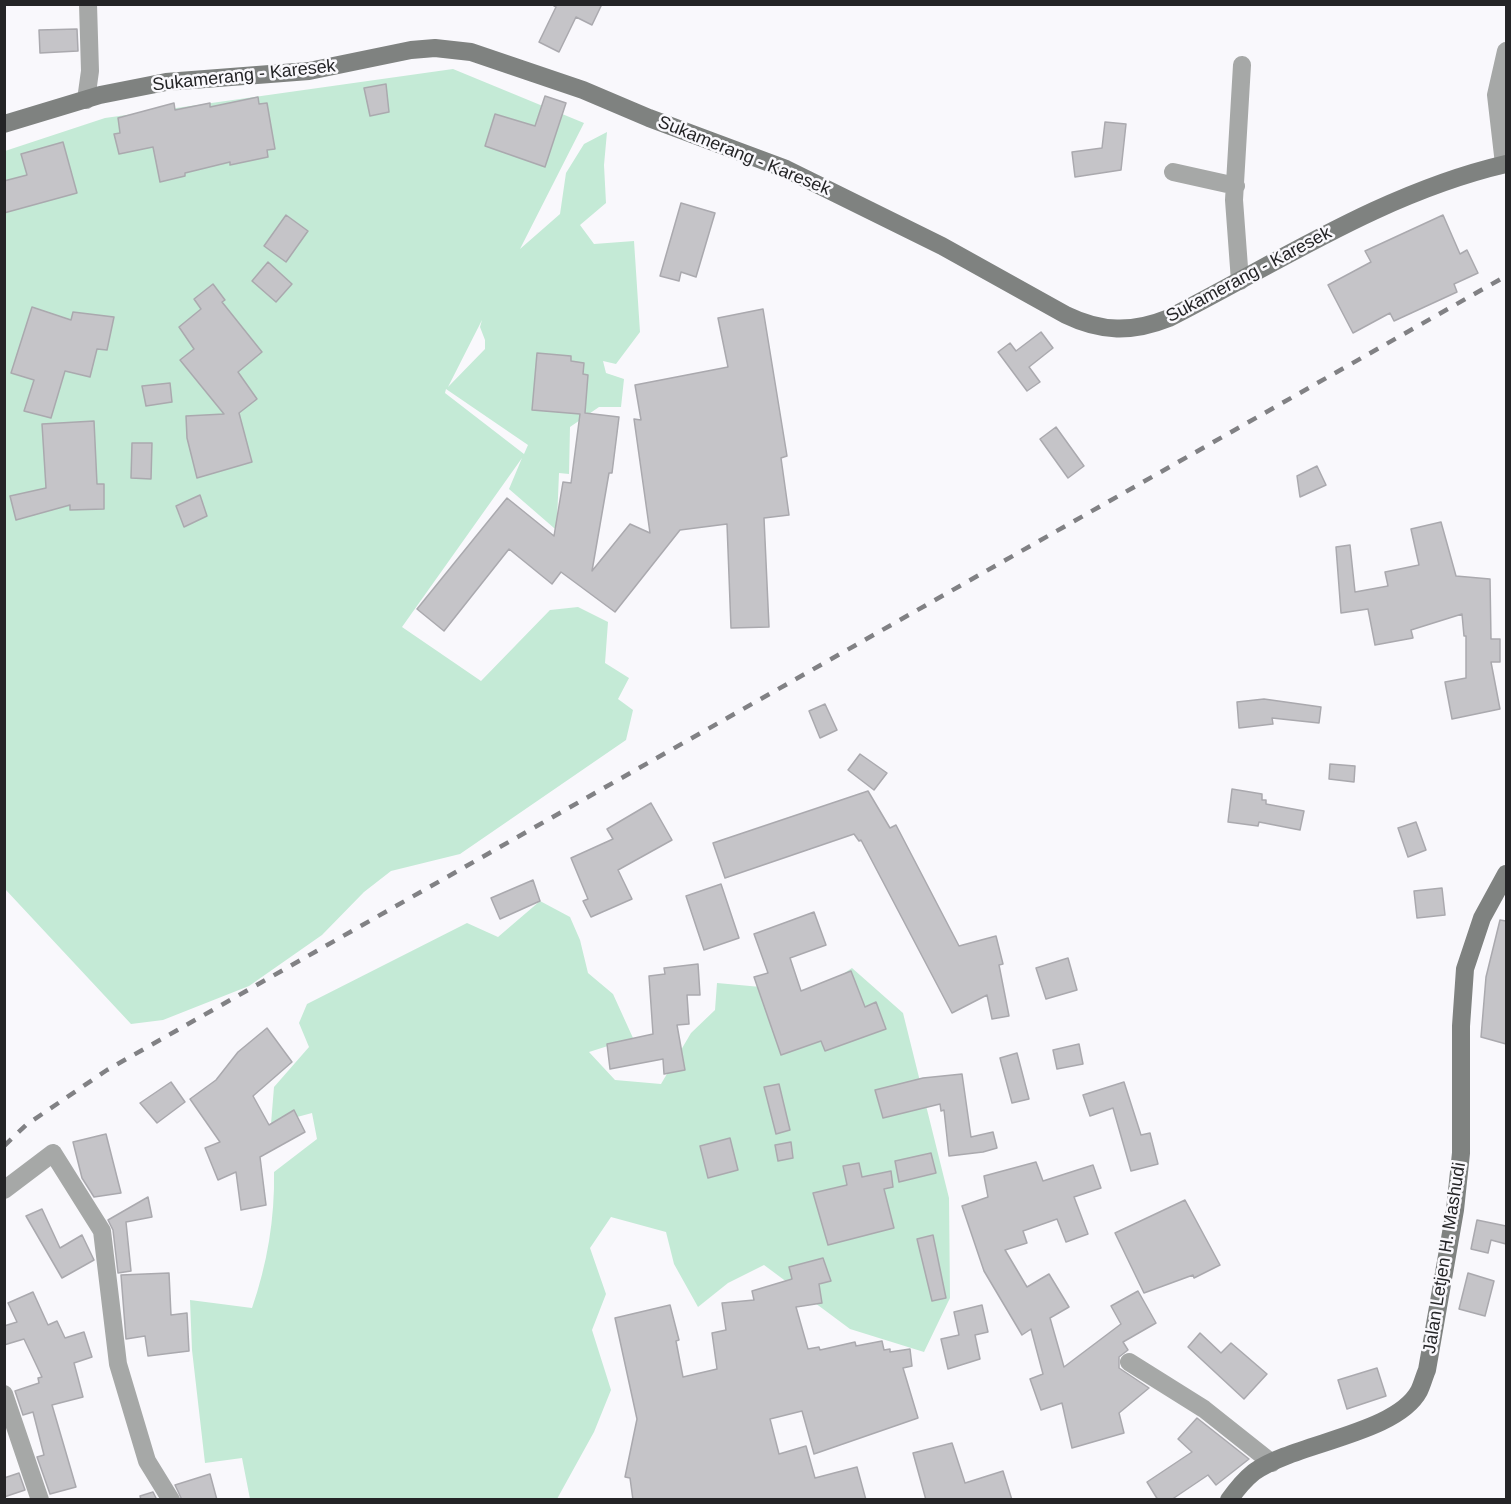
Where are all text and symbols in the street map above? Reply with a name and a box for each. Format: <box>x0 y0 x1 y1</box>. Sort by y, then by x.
street label: Sukamerang - Karesek <box>151 56 337 96</box>
street label: Sukamerang - Karesek <box>655 112 833 200</box>
street label: Sukamerang - Karesek <box>1163 222 1335 328</box>
street label: Jalan Letjen H. Mashudi <box>1419 1161 1471 1355</box>

